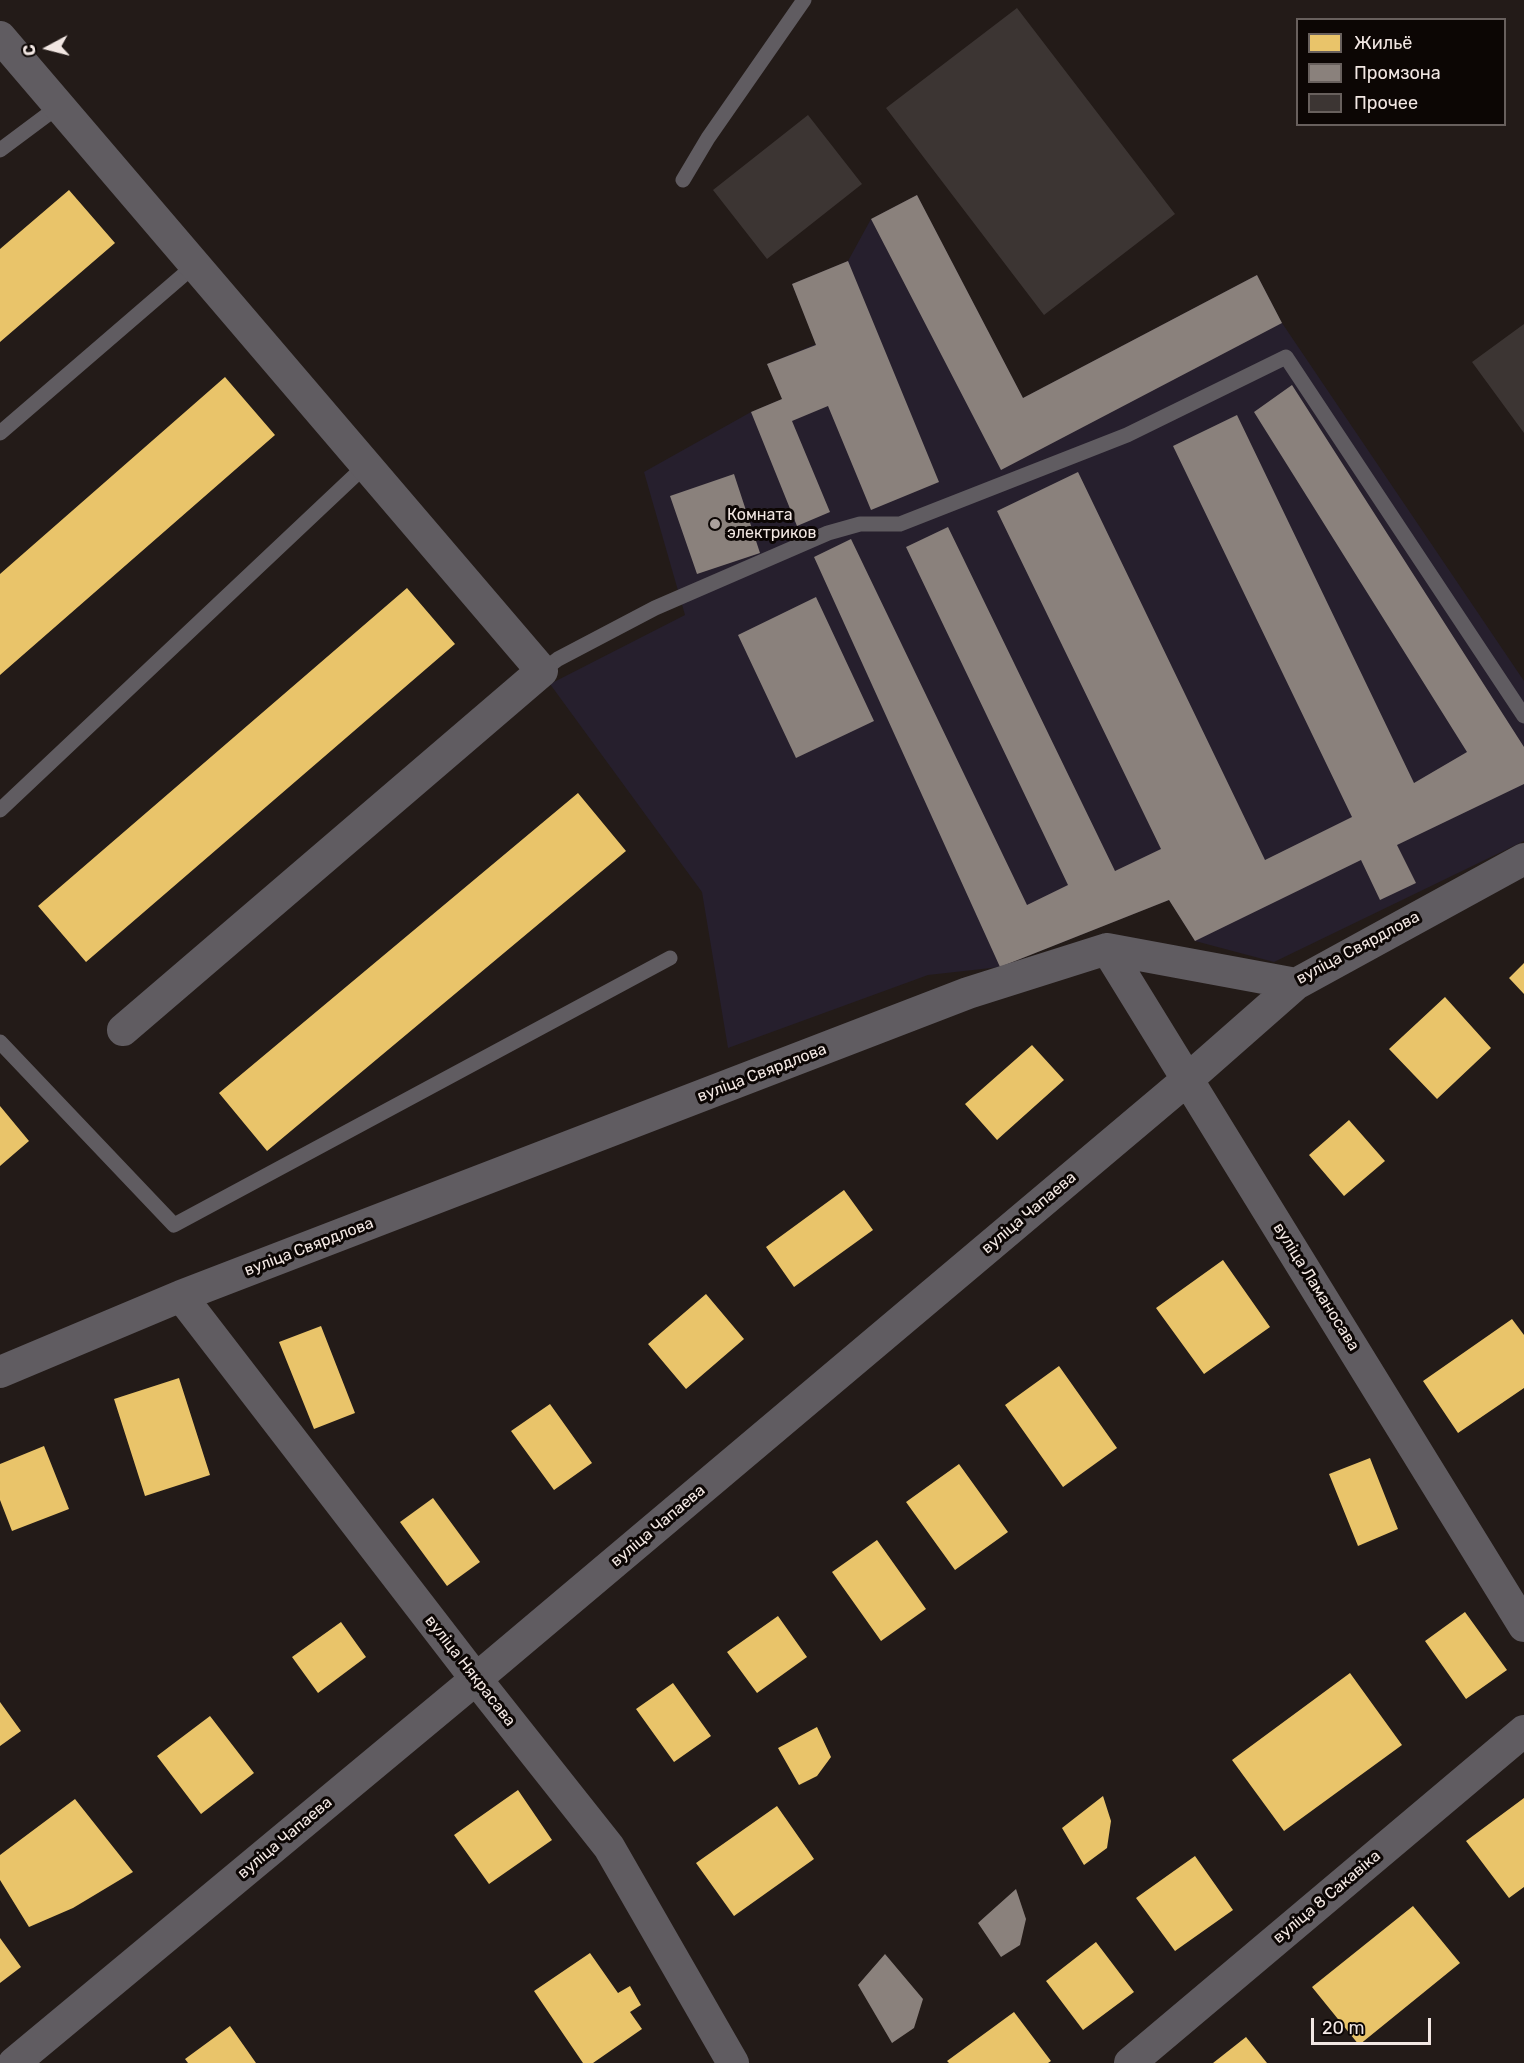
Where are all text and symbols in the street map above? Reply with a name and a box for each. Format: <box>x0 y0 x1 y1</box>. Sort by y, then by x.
north arrow <box>18 18 78 78</box>
legend <box>1296 18 1506 126</box>
text: Жильё <box>1354 32 1412 54</box>
text: С <box>20 44 40 57</box>
text: Промзона <box>1354 62 1441 84</box>
text: Прочее <box>1354 92 1418 114</box>
place label: Комната электриков <box>727 505 816 543</box>
marker: Комната электриков <box>708 517 722 531</box>
street label: вуліца Свярдлова <box>1293 907 1423 989</box>
street label: вуліца Свярдлова <box>695 1040 829 1106</box>
street label: вуліца Чапаева <box>978 1168 1080 1258</box>
street label: вуліца Свярдлова <box>242 1214 376 1280</box>
street label: вуліца Ламаносава <box>1269 1219 1363 1355</box>
street label: вуліца Чапаева <box>607 1481 709 1571</box>
street label: вуліца Някрасава <box>421 1612 519 1730</box>
street label: вуліца Чапаева <box>234 1793 336 1883</box>
street label: вуліца 8 Сакавіка <box>1269 1846 1385 1948</box>
scale bar <box>1314 2006 1434 2044</box>
text: 20 m <box>1322 2017 1364 2039</box>

